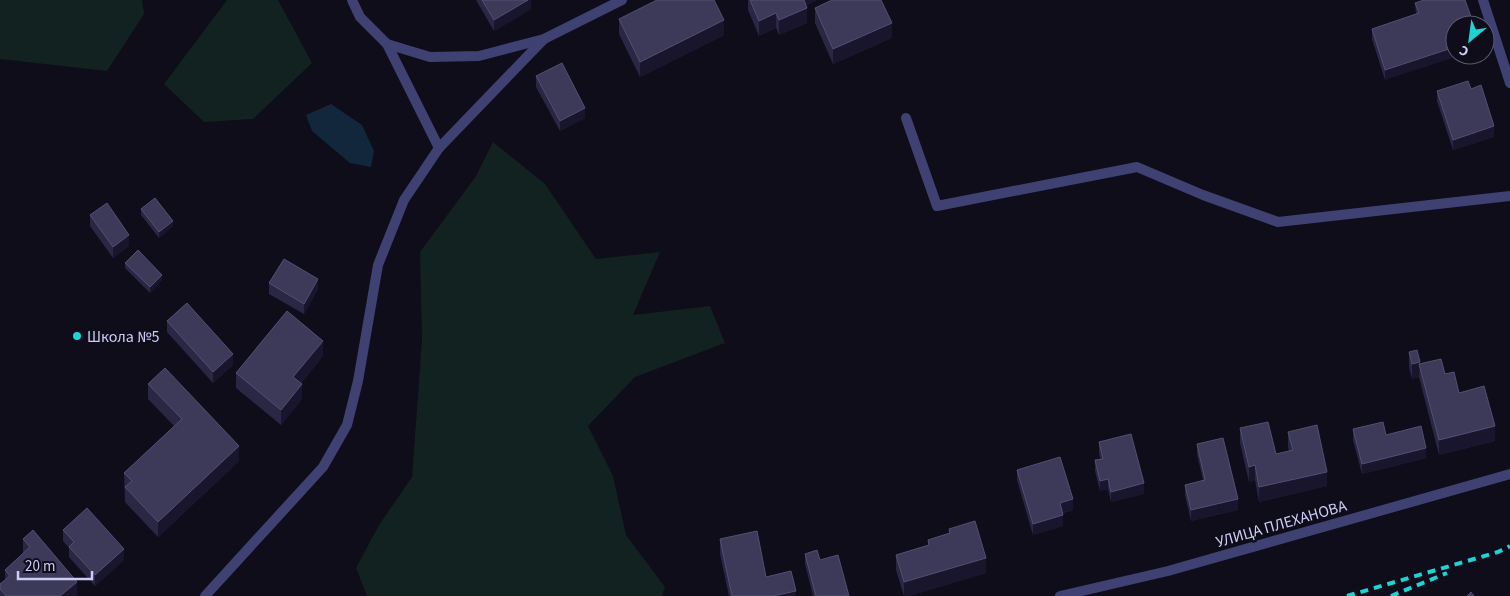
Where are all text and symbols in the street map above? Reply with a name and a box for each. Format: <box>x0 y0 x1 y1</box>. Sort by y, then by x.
north arrow <box>1445 15 1495 65</box>
text: С <box>1456 40 1473 61</box>
place label: Школа №5 <box>87 326 159 348</box>
marker: Школа №5 <box>71 330 83 342</box>
street label: УЛИЦА ПЛЕХАНОВА <box>1213 495 1349 553</box>
scale bar <box>18 548 91 580</box>
text: 20 m <box>25 556 55 577</box>

